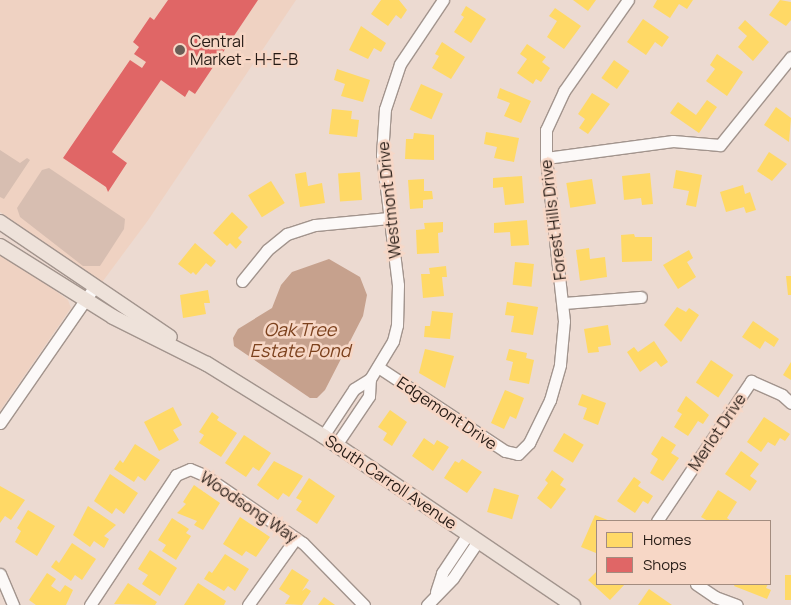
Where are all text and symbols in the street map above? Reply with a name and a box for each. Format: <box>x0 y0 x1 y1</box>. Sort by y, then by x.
place label: Central Market - H-E-B <box>190 31 298 69</box>
marker: Central Market - H-E-B <box>174 44 186 56</box>
street label: Westmont Drive <box>373 140 405 260</box>
street label: Forest Hills Drive <box>536 159 570 281</box>
water label: Oak Tree Estate Pond <box>250 319 350 362</box>
street label: Edgemont Drive <box>393 372 501 454</box>
street label: Merlot Drive <box>684 390 750 474</box>
street label: South Carroll Avenue <box>322 431 460 533</box>
street label: Woodsong Way <box>197 467 301 547</box>
legend <box>596 520 771 585</box>
text: Homes <box>643 529 691 550</box>
text: Shops <box>643 554 687 575</box>

